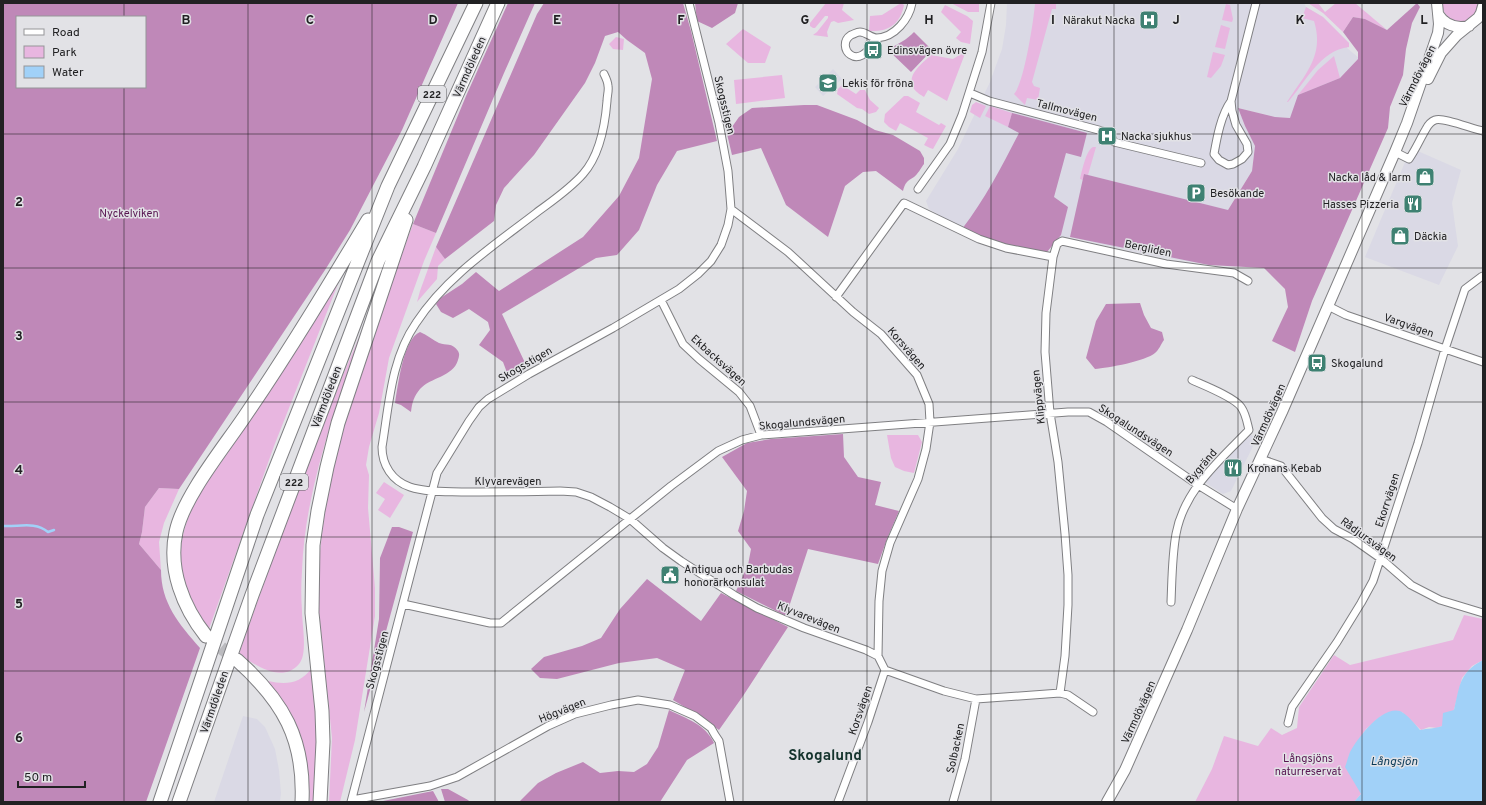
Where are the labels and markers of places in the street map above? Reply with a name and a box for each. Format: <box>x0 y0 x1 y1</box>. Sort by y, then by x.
hospital icon: Närakut Nacka <box>1138 9 1160 31</box>
place label: Närakut Nacka <box>1063 14 1135 28</box>
bus stop icon: Edinsvägen övre <box>862 39 884 61</box>
place label: Edinsvägen övre <box>887 44 967 58</box>
school or university icon: Lekis för fröna <box>817 72 839 94</box>
place label: Lekis för fröna <box>842 77 913 91</box>
hospital icon: Nacka sjukhus <box>1096 125 1118 147</box>
place label: Nacka sjukhus <box>1121 130 1191 144</box>
shop icon: Nacka låd & larm <box>1414 166 1436 188</box>
place label: Nacka låd & larm <box>1328 171 1411 185</box>
parking icon: Besökande <box>1185 182 1207 204</box>
place label: Besökande <box>1210 187 1264 201</box>
restaurant icon: Hasses Pizzeria <box>1402 193 1424 215</box>
place label: Hasses Pizzeria <box>1323 198 1399 212</box>
shop icon: Däckia <box>1389 225 1411 247</box>
place label: Däckia <box>1414 230 1447 244</box>
bus stop icon: Skogalund <box>1306 352 1328 374</box>
place label: Skogalund <box>1331 357 1383 371</box>
restaurant icon: Kronans Kebab <box>1222 457 1244 479</box>
place label: Kronans Kebab <box>1247 462 1322 476</box>
place label: Antigua och Barbudas honorärkonsulat <box>684 563 793 590</box>
public building icon: Antigua och Barbudas honorärkonsulat <box>659 564 681 586</box>

